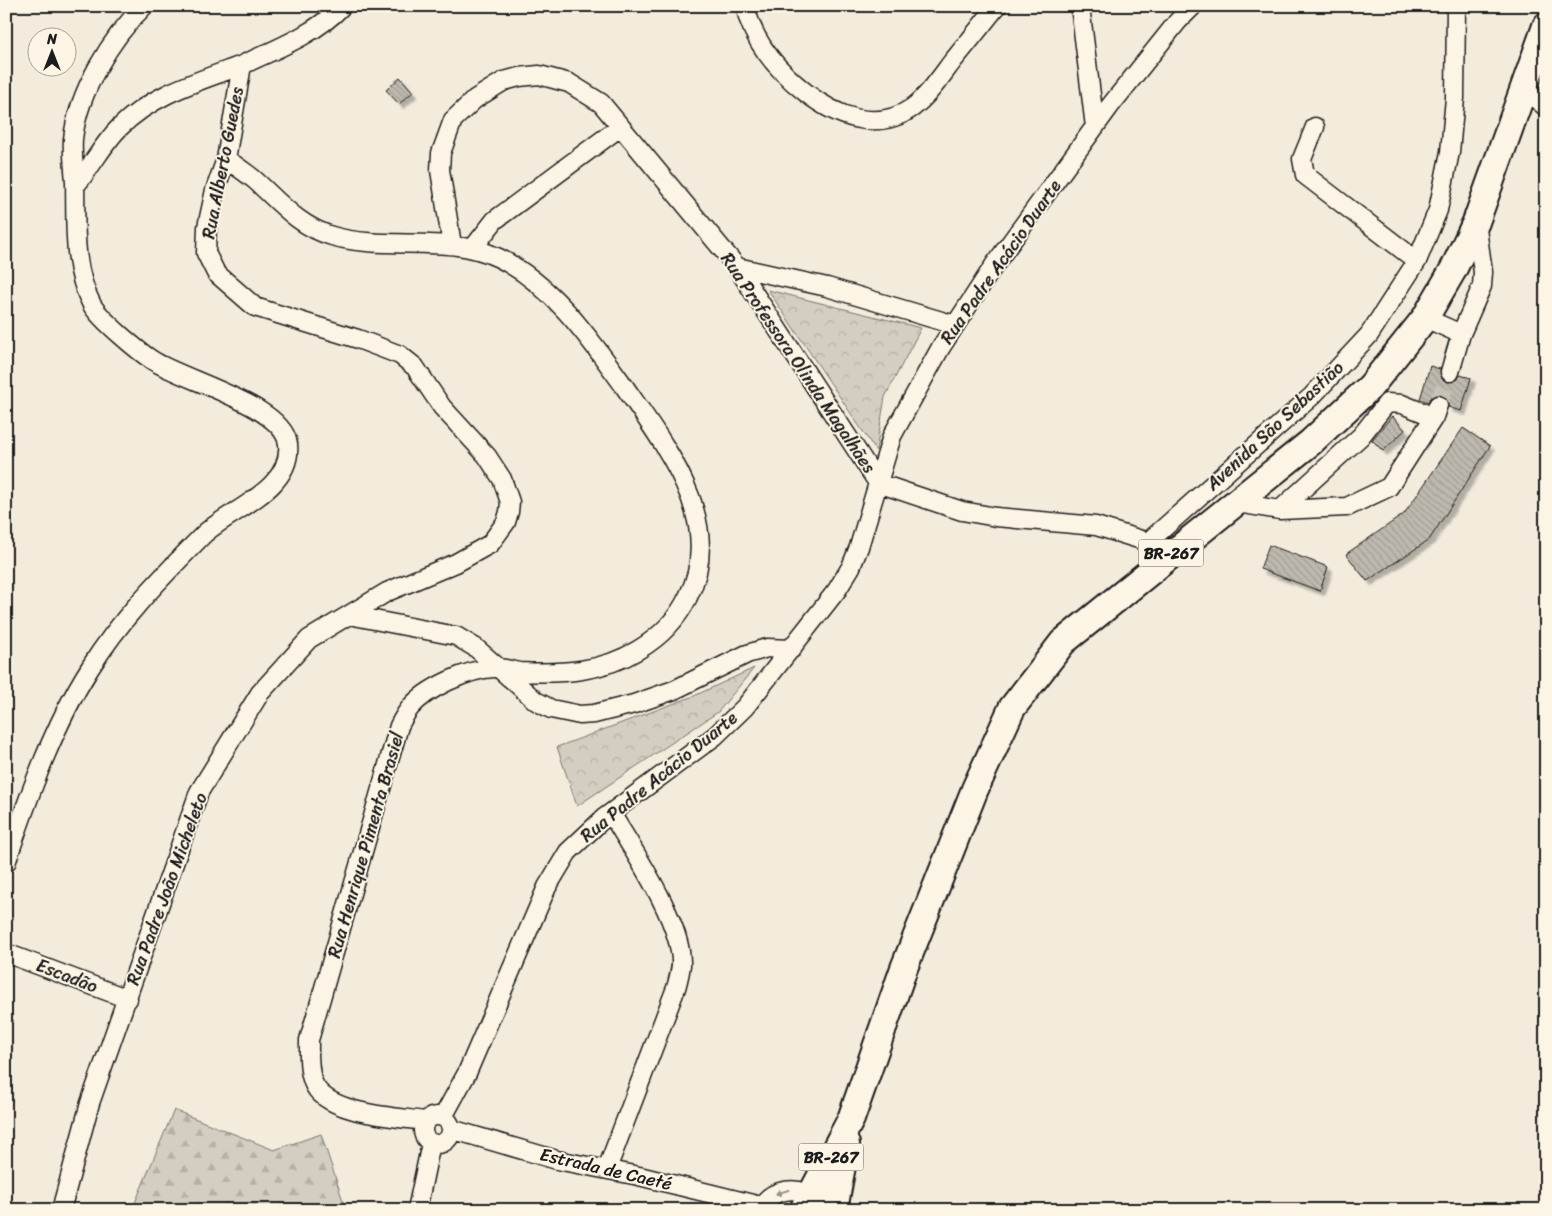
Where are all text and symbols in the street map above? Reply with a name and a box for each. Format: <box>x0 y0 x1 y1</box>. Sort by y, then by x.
text: N <box>46 27 57 52</box>
north arrow <box>28 28 78 78</box>
street label: Rua Alberto Guedes <box>193 84 254 242</box>
street label: Rua Padre Acácio Duarte <box>932 173 1070 351</box>
street label: Rua Professora Olinda Magalhães <box>712 246 885 481</box>
street label: Avenida São Sebastião <box>1198 353 1352 500</box>
road number: BR-267 <box>1138 540 1204 566</box>
street label: Rua Padre Acácio Duarte <box>573 703 745 851</box>
street label: Rua Henrique Pimenta Brasiel <box>318 727 414 962</box>
street label: Rua Padre João Micheleto <box>117 788 217 990</box>
street label: Escadão <box>31 950 103 1002</box>
street label: Estrada de Caeté <box>537 1138 675 1200</box>
road number: BR-267 <box>798 1144 864 1170</box>
one-way arrow <box>775 1189 790 1197</box>

